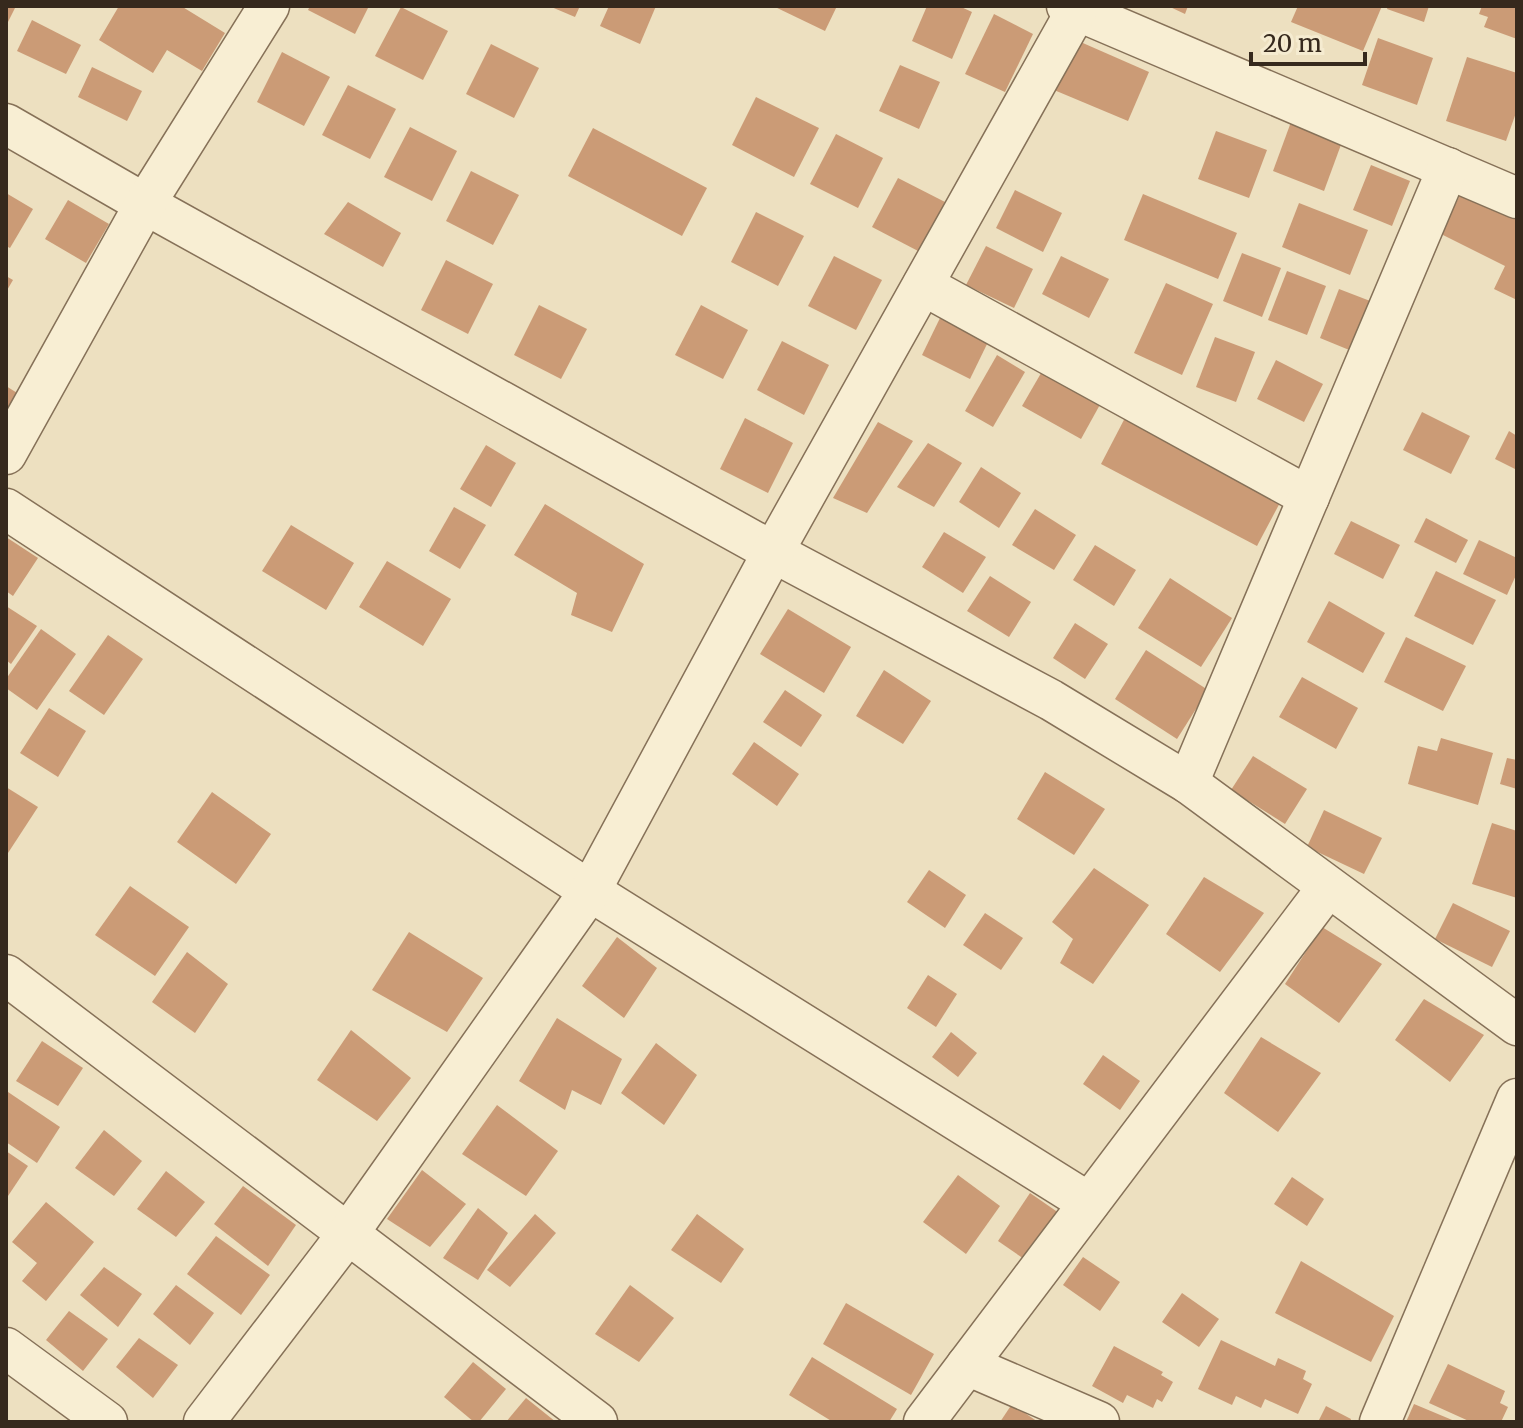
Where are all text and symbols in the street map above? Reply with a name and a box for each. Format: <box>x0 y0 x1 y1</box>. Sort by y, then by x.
scale bar <box>1251 16 1365 66</box>
text: 20 m <box>1263 28 1322 59</box>

